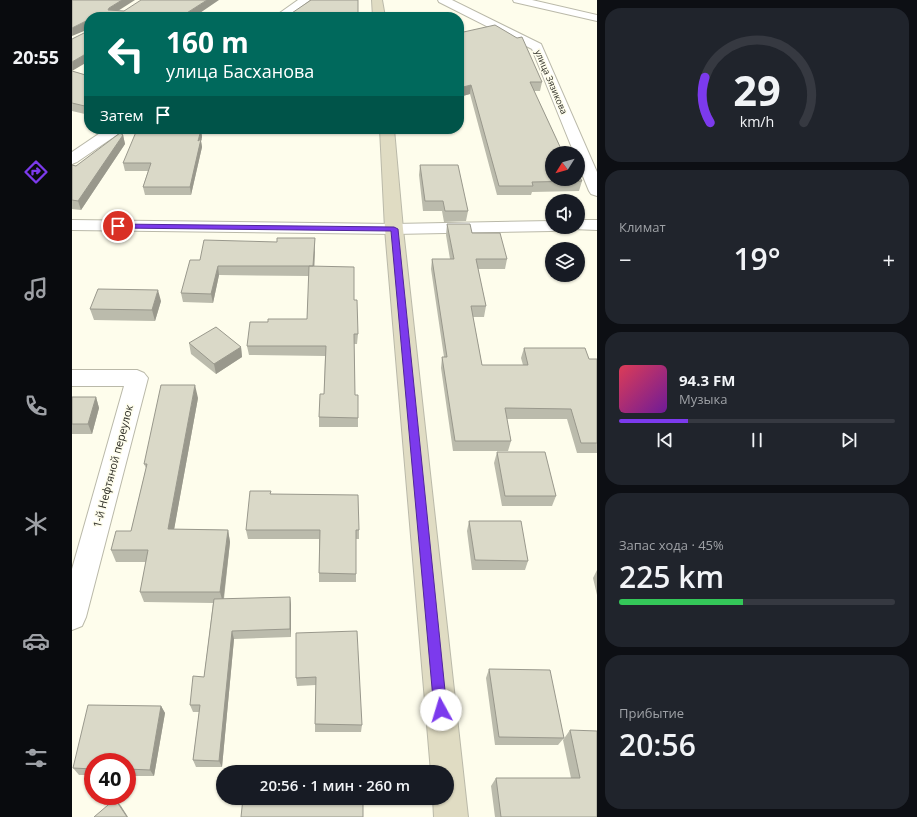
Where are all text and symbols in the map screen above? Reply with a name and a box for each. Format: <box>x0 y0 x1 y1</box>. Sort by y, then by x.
text: 160 m <box>166 23 249 61</box>
icon: left <box>100 28 152 80</box>
text: 20:55 <box>13 45 59 69</box>
street label: улица Зязикова <box>532 48 571 116</box>
text: улица Басханова <box>166 59 314 83</box>
text: 29 <box>733 62 781 118</box>
icon: arrive <box>152 104 174 126</box>
text: Затем <box>100 105 144 125</box>
text: km/h <box>740 111 774 130</box>
north arrow <box>545 146 585 186</box>
map controls <box>545 146 585 282</box>
icon: directions <box>22 158 50 186</box>
button: sound <box>545 194 585 234</box>
pin <box>101 209 135 243</box>
icon: arrive <box>107 215 129 237</box>
text: Климат <box>619 218 666 236</box>
text: 19° <box>733 238 781 279</box>
button: layers <box>545 242 585 282</box>
text: − <box>619 244 632 274</box>
text: + <box>882 244 895 274</box>
icon: music <box>22 275 50 303</box>
text: 94.3 FM <box>679 370 735 390</box>
text: Музыка <box>679 390 727 408</box>
icon: phone <box>22 392 50 420</box>
street label: 1-й Нефтяной переулок <box>89 403 136 529</box>
icon: previous <box>654 429 676 451</box>
icon: pause <box>746 429 768 451</box>
icon: next <box>838 429 860 451</box>
icon: climate <box>22 510 50 538</box>
text: Запас хода · 45% <box>619 536 724 554</box>
text: 225 km <box>619 556 724 597</box>
icon: car <box>22 627 50 655</box>
position arrow <box>420 689 462 731</box>
text: Прибытие <box>619 704 684 722</box>
text: 20:56 <box>619 724 696 765</box>
icon: filters <box>22 744 50 772</box>
speed limit sign: 40 <box>84 753 136 805</box>
text: 20:56 · 1 мин · 260 m <box>260 775 410 795</box>

